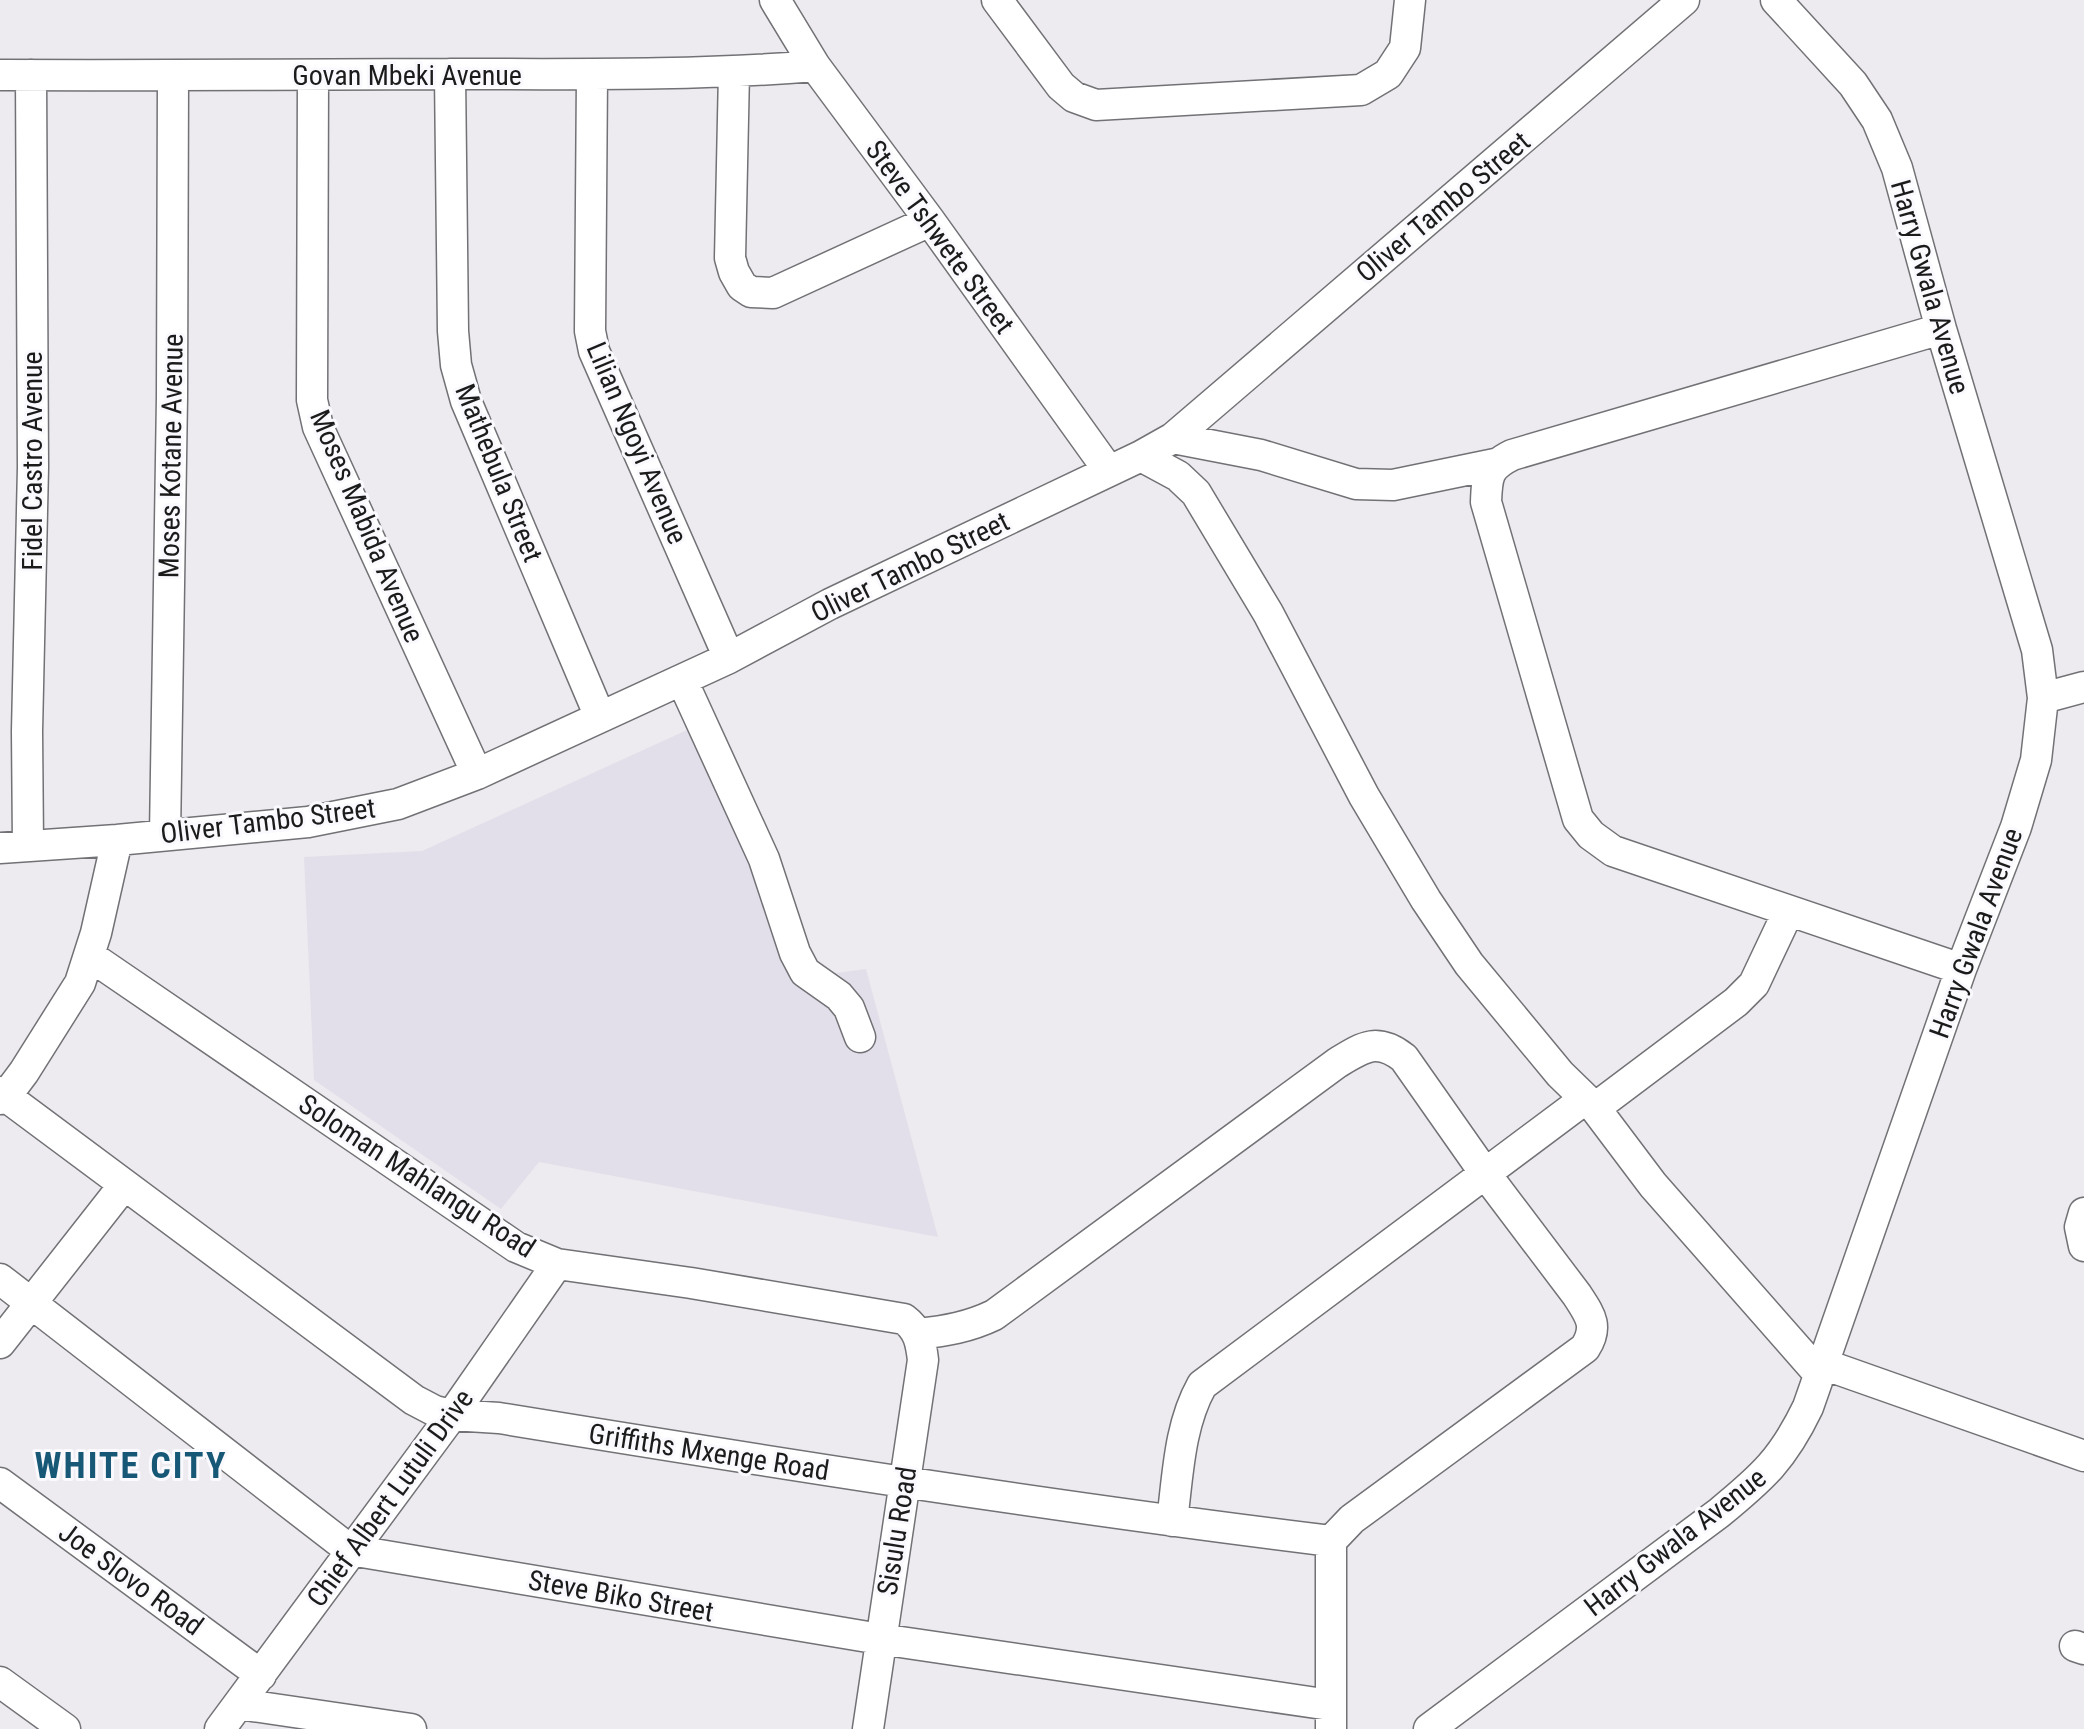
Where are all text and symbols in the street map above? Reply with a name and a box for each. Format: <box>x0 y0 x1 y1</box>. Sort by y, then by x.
street label: Govan Mbeki Avenue <box>292 59 522 92</box>
street label: Oliver Tambo Street <box>1349 125 1537 289</box>
street label: Steve Tshwete Street <box>859 134 1021 340</box>
street label: Harry Gwala Avenue <box>1884 176 1976 398</box>
street label: Moses Kotane Avenue <box>152 333 190 579</box>
street label: Lilian Ngoyi Avenue <box>580 337 694 549</box>
street label: Fidel Castro Avenue <box>16 351 49 571</box>
street label: Mathebula Street <box>448 379 550 567</box>
street label: Moses Mabida Avenue <box>303 405 431 647</box>
street label: Oliver Tambo Street <box>805 505 1015 629</box>
street label: Oliver Tambo Street <box>159 791 377 851</box>
street label: Harry Gwala Avenue <box>1923 823 2029 1043</box>
street label: Soloman Mahlangu Road <box>293 1087 541 1265</box>
street label: Chief Albert Lutuli Drive <box>300 1383 480 1613</box>
street label: Griffiths Mxenge Road <box>587 1417 831 1487</box>
district label: WHITE CITY <box>35 1445 227 1487</box>
street label: Harry Gwala Avenue <box>1578 1461 1772 1623</box>
street label: Sisulu Road <box>871 1464 923 1598</box>
street label: Joe Slovo Road <box>52 1516 210 1642</box>
street label: Steve Biko Street <box>526 1563 716 1629</box>

